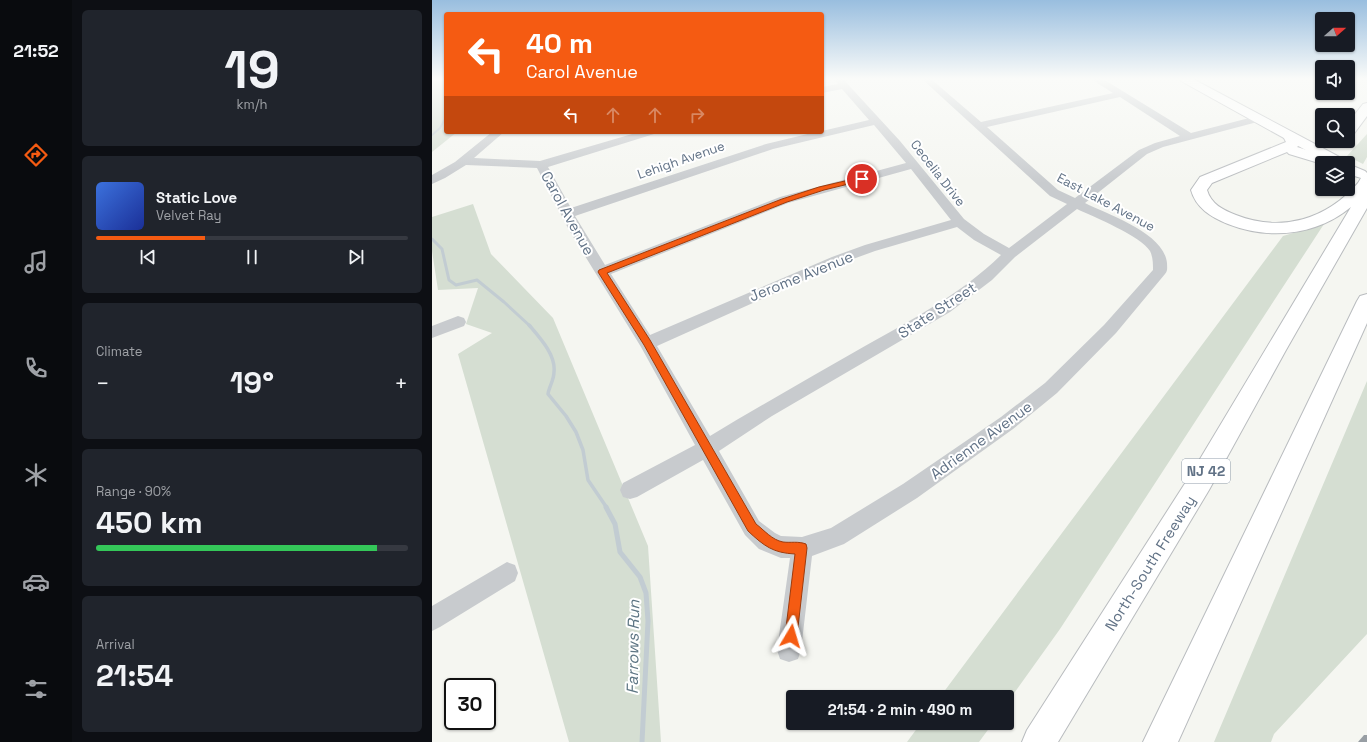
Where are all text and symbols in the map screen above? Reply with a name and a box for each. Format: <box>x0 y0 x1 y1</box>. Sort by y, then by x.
north arrow <box>1315 12 1355 52</box>
map controls <box>1315 12 1355 196</box>
text: 40 m <box>526 25 593 61</box>
icon: left <box>460 28 512 80</box>
text: 19 <box>224 37 280 103</box>
text: 21:52 <box>13 39 59 62</box>
text: Carol Avenue <box>526 60 638 83</box>
button: sound <box>1315 60 1355 100</box>
text: km/h <box>237 96 267 113</box>
icon: left <box>560 104 582 126</box>
icon: ahead <box>602 104 624 126</box>
icon: ahead <box>644 104 666 126</box>
icon: right <box>686 104 708 126</box>
button: search <box>1315 108 1355 148</box>
street label: Cecelia Drive <box>907 136 969 210</box>
street label: Lehigh Avenue <box>635 137 727 183</box>
icon: directions <box>22 141 50 169</box>
button: layers <box>1315 156 1355 196</box>
pin <box>845 162 879 196</box>
street label: Carol Avenue <box>537 168 599 258</box>
icon: arrive <box>851 168 873 190</box>
street label: East Lake Avenue <box>1054 169 1158 235</box>
text: Static Love <box>156 188 237 207</box>
text: Velvet Ray <box>156 207 221 224</box>
icon: previous <box>137 246 159 268</box>
icon: pause <box>241 246 263 268</box>
icon: next <box>345 246 367 268</box>
street label: Jerome Avenue <box>746 246 856 305</box>
icon: music <box>22 248 50 276</box>
street label: State Street <box>894 278 980 342</box>
text: Climate <box>96 343 142 360</box>
icon: phone <box>22 354 50 382</box>
text: 19° <box>230 363 274 402</box>
text: − <box>96 369 110 397</box>
text: + <box>394 369 408 397</box>
street label: Adrienne Avenue <box>926 397 1036 483</box>
road number: NJ 42 <box>1182 459 1230 483</box>
icon: climate <box>22 461 50 489</box>
text: Range · 90% <box>96 483 171 500</box>
street label: North-South Freeway <box>1101 492 1199 634</box>
text: 450 km <box>96 503 203 542</box>
icon: car <box>22 568 50 596</box>
water label: Farrows Run <box>622 599 644 694</box>
position arrow <box>770 615 812 657</box>
text: Arrival <box>96 636 135 653</box>
text: 21:54 <box>96 656 173 695</box>
icon: filters <box>22 675 50 703</box>
speed limit sign: 30 <box>444 678 496 730</box>
text: 21:54 · 2 min · 490 m <box>828 700 972 719</box>

